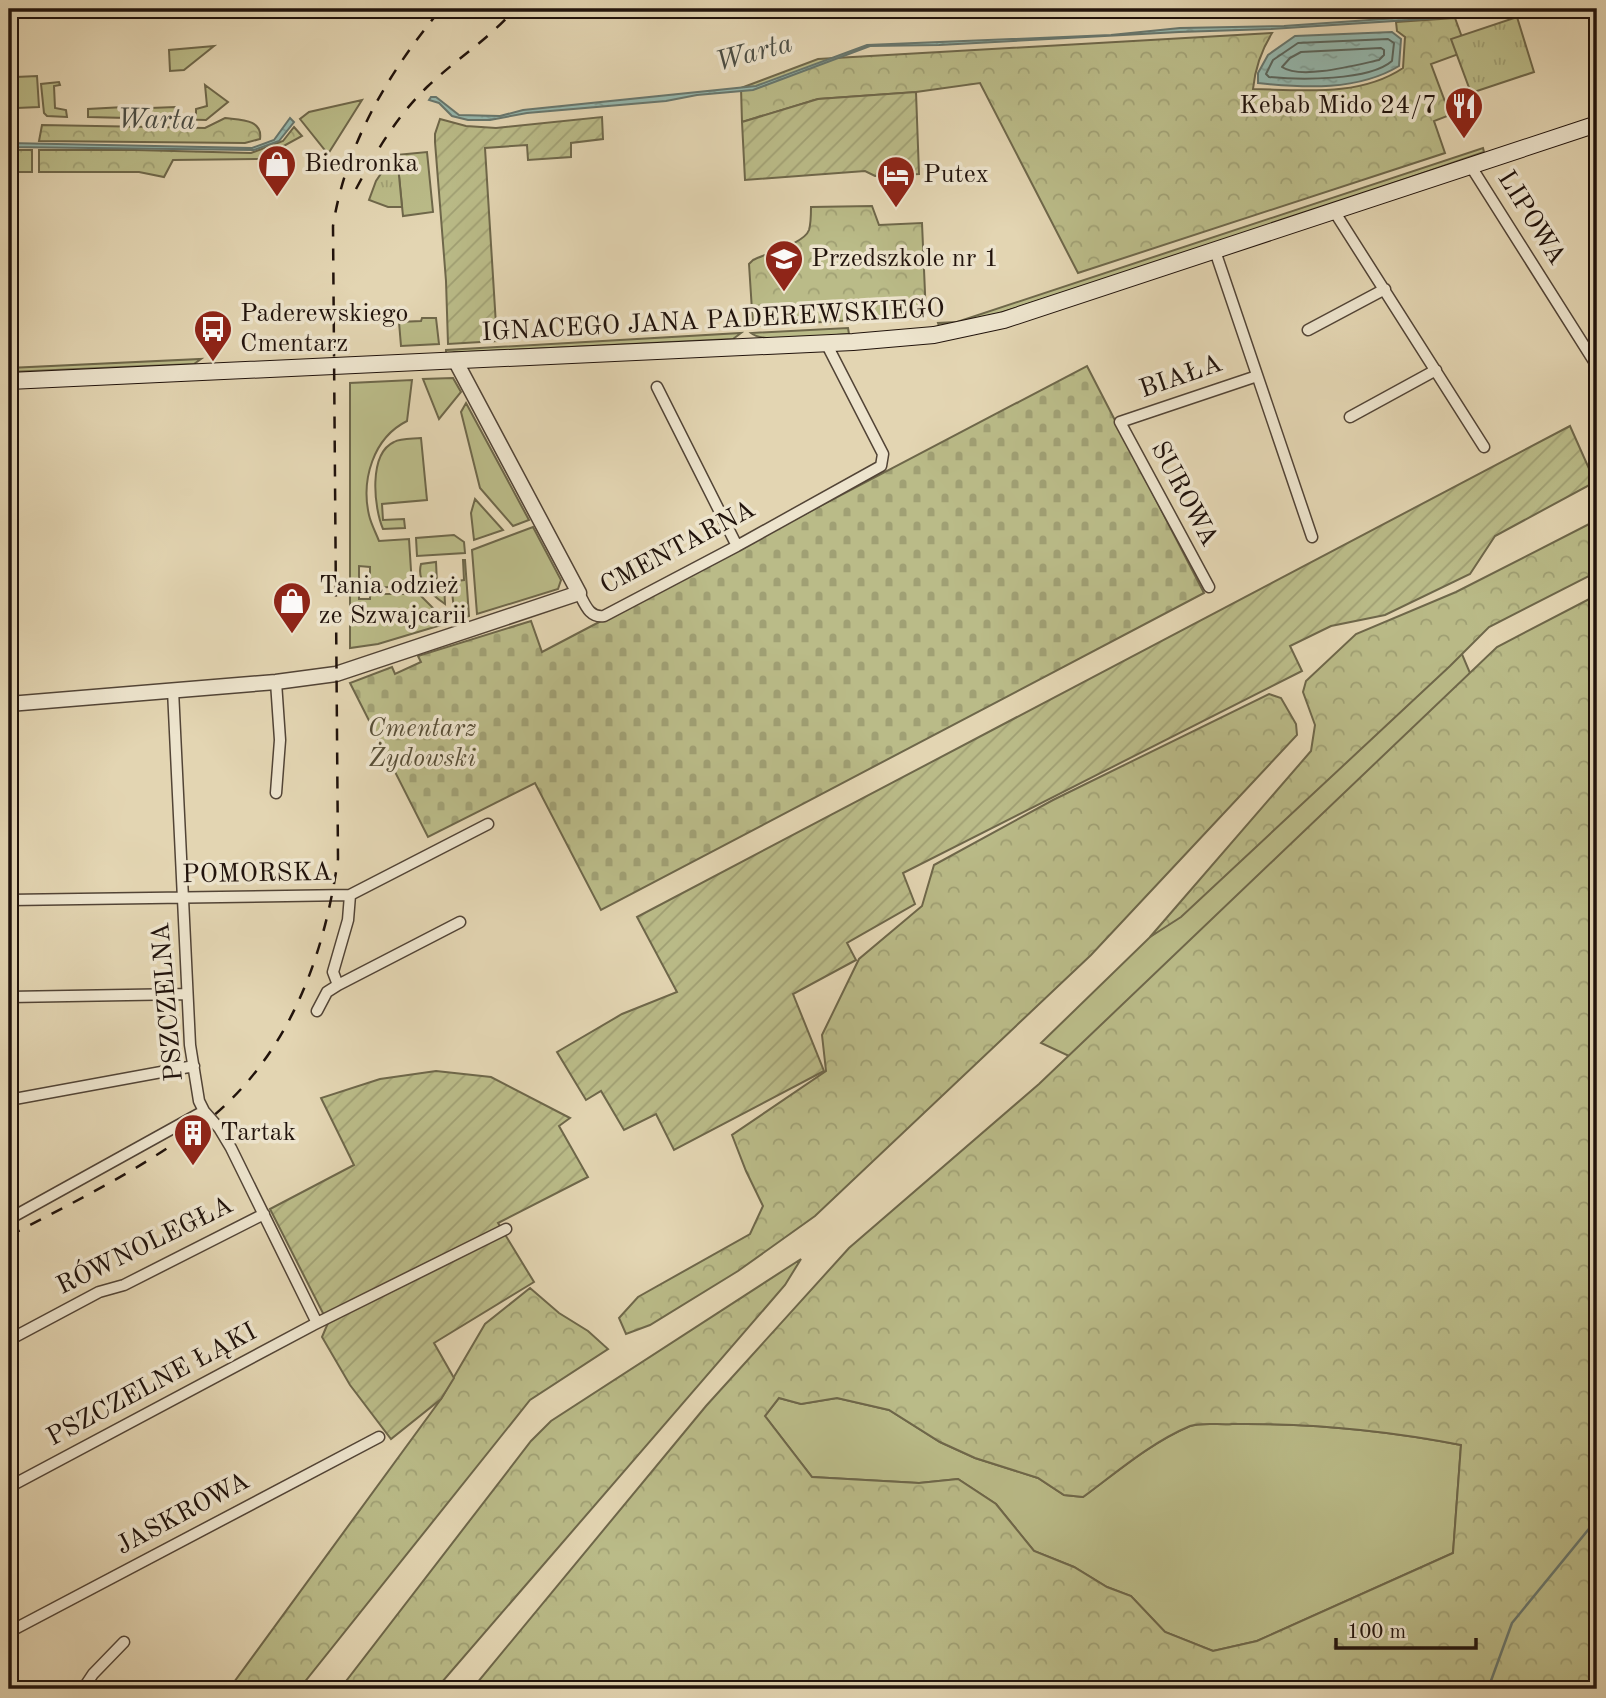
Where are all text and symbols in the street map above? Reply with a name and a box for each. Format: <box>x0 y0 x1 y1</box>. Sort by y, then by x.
water label: Warta <box>712 30 796 78</box>
restaurant icon: Kebab Mido 24/7 <box>1443 85 1485 140</box>
place label: Kebab Mido 24/7 <box>1239 93 1437 119</box>
water label: Warta <box>116 106 196 136</box>
shop icon: Biedronka <box>256 143 298 198</box>
place label: Biedronka <box>304 151 419 177</box>
hotel icon: Putex <box>875 154 917 209</box>
place label: Putex <box>923 162 989 188</box>
street label: LIPOWA <box>1492 166 1570 270</box>
school or university icon: Przedszkole nr 1 <box>763 238 805 293</box>
place label: Przedszkole nr 1 <box>811 246 999 272</box>
street label: IGNACEGO JANA PADEREWSKIEGO <box>481 296 945 346</box>
place label: Paderewskiego Cmentarz <box>240 301 408 357</box>
bus stop icon: Paderewskiego Cmentarz <box>192 308 234 363</box>
street label: BIAŁA <box>1136 351 1226 403</box>
street label: SUROWA <box>1146 437 1222 551</box>
street label: CMENTARNA <box>596 496 760 600</box>
place label: Tania odzież ze Szwajcarii <box>319 573 467 629</box>
shop icon: Tania odzież ze Szwajcarii <box>271 580 313 635</box>
park label: Cmentarz Żydowski <box>368 716 476 772</box>
street label: POMORSKA <box>182 860 332 888</box>
street label: PSZCZELNA <box>148 921 188 1083</box>
building icon: Tartak <box>172 1112 214 1167</box>
place label: Tartak <box>220 1120 296 1146</box>
street label: RÓWNOLEGŁA <box>51 1188 237 1300</box>
street label: PSZCZELNE ŁĄKI <box>43 1319 261 1451</box>
street label: JASKROWA <box>112 1468 254 1560</box>
scale bar <box>1336 1607 1476 1651</box>
text: 100 m <box>1347 1622 1406 1643</box>

